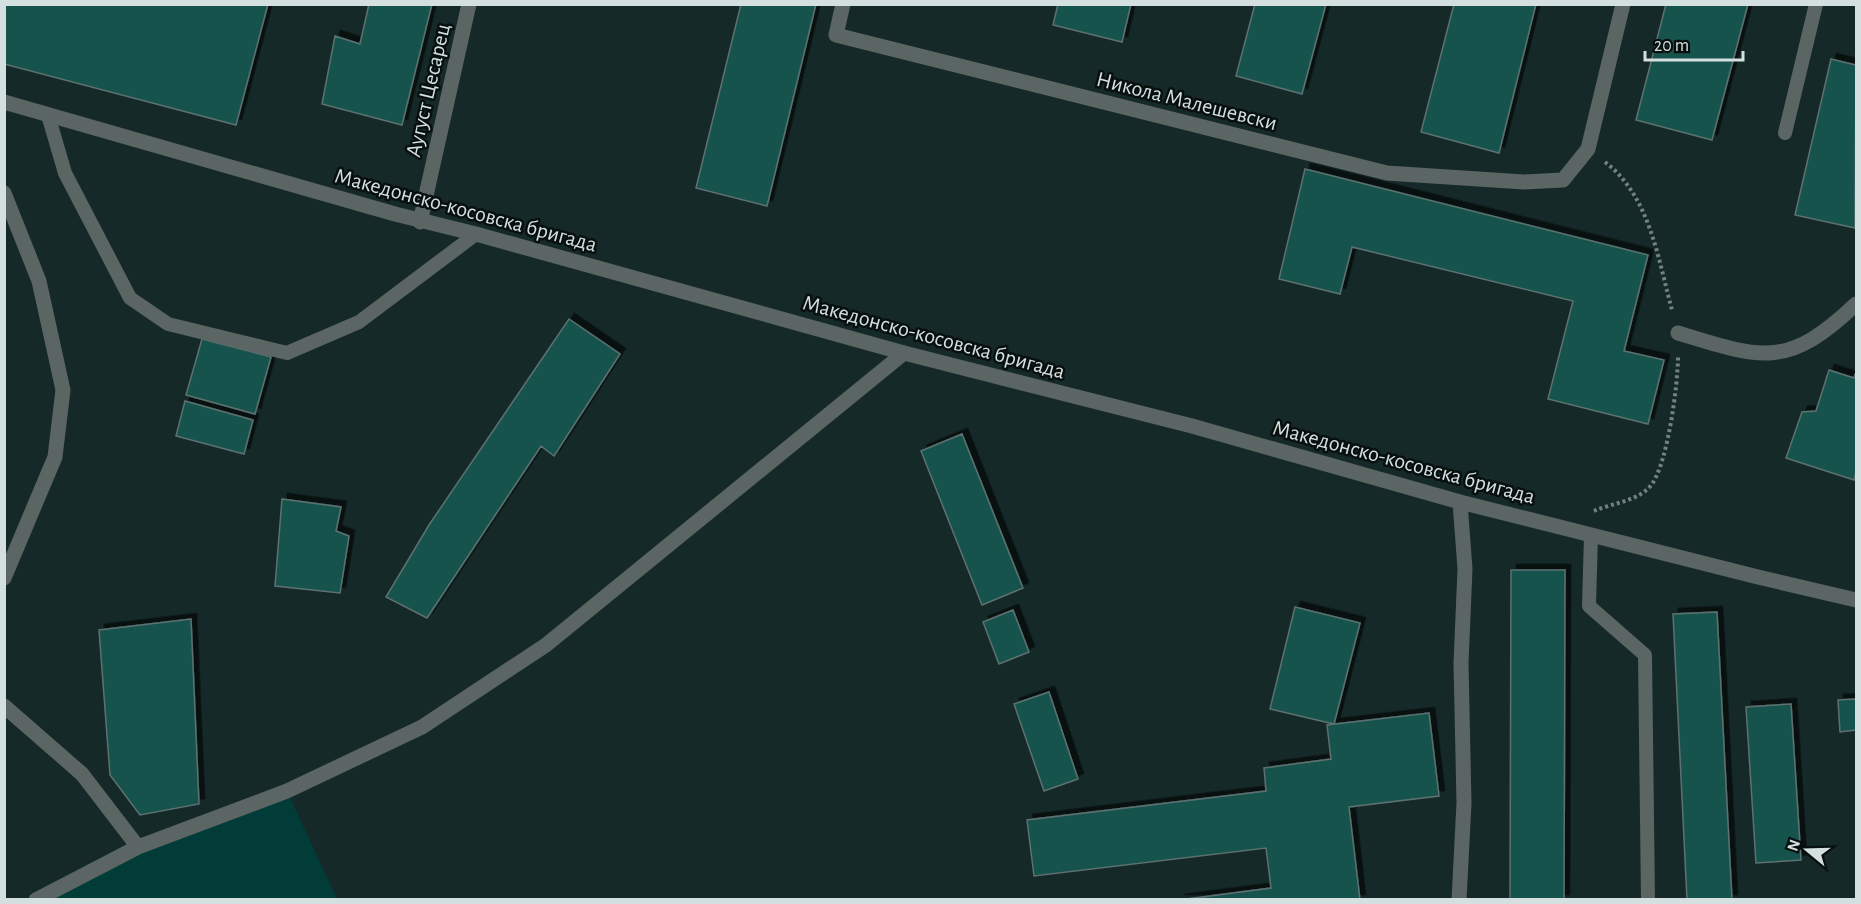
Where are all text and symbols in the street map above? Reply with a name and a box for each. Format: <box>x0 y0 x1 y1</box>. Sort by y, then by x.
street label: Аугуст Цесарец <box>402 21 454 159</box>
scale bar <box>1645 24 1742 62</box>
text: 20 m <box>1654 37 1689 55</box>
street label: Никола Малешевски <box>1094 68 1279 134</box>
street label: Македонско-косовска бригада <box>332 164 599 256</box>
street label: Македонско-косовска бригада <box>800 291 1067 383</box>
street label: Македонско-косовска бригада <box>1270 416 1537 508</box>
north arrow <box>1777 820 1837 880</box>
text: N <box>1784 838 1803 853</box>

